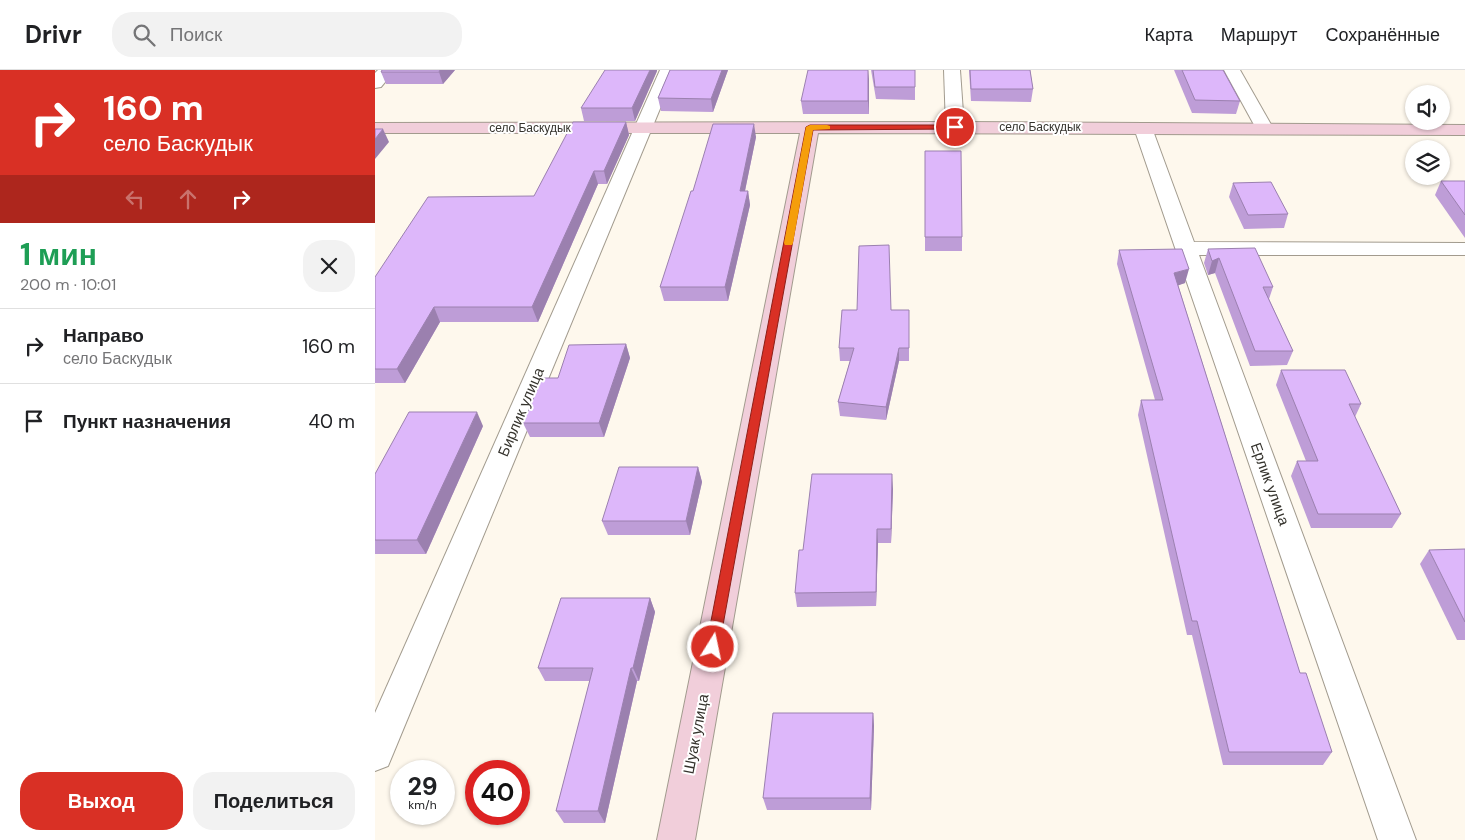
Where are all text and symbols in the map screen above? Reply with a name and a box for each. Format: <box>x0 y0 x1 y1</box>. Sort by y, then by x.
search box <box>112 12 462 57</box>
text: Drivr <box>25 19 82 50</box>
icon: search <box>130 21 158 49</box>
text: Поиск <box>170 22 222 47</box>
text: Карта <box>1145 23 1193 47</box>
text: Маршрут <box>1221 23 1297 47</box>
text: Сохранённые <box>1325 23 1440 47</box>
text: 160 m <box>103 85 204 131</box>
map controls <box>1405 85 1450 185</box>
button: sound <box>1405 85 1450 130</box>
icon: right <box>20 90 85 155</box>
pin <box>934 106 976 148</box>
icon: arrive <box>941 113 969 141</box>
street label: село Баскудык <box>999 119 1082 135</box>
street label: село Баскудык <box>489 120 572 136</box>
text: село Баскудык <box>103 129 253 158</box>
button: layers <box>1405 140 1450 185</box>
icon: left <box>121 185 149 213</box>
icon: ahead <box>174 185 202 213</box>
icon: right <box>227 185 255 213</box>
text: 1 мин <box>20 235 97 274</box>
button: close <box>303 240 355 292</box>
text: 200 m · 10:01 <box>20 274 116 295</box>
text: Направо <box>63 323 144 348</box>
icon: right <box>20 332 48 360</box>
text: 160 m <box>302 334 355 359</box>
text: село Баскудык <box>63 348 172 369</box>
street label: Бирлик улица <box>493 364 549 460</box>
icon: arrive <box>20 407 48 435</box>
text: Пункт назначения <box>63 409 231 434</box>
text: 40 m <box>308 409 355 434</box>
street label: Ерлик улица <box>1246 440 1294 529</box>
position arrow <box>686 620 738 672</box>
street label: Шуак улица <box>678 692 714 776</box>
speed limit sign: 40 <box>465 760 530 825</box>
text: 29 <box>407 770 438 803</box>
button: Выход <box>20 772 183 830</box>
button: Поделиться <box>193 772 355 830</box>
text: km/h <box>408 797 437 813</box>

